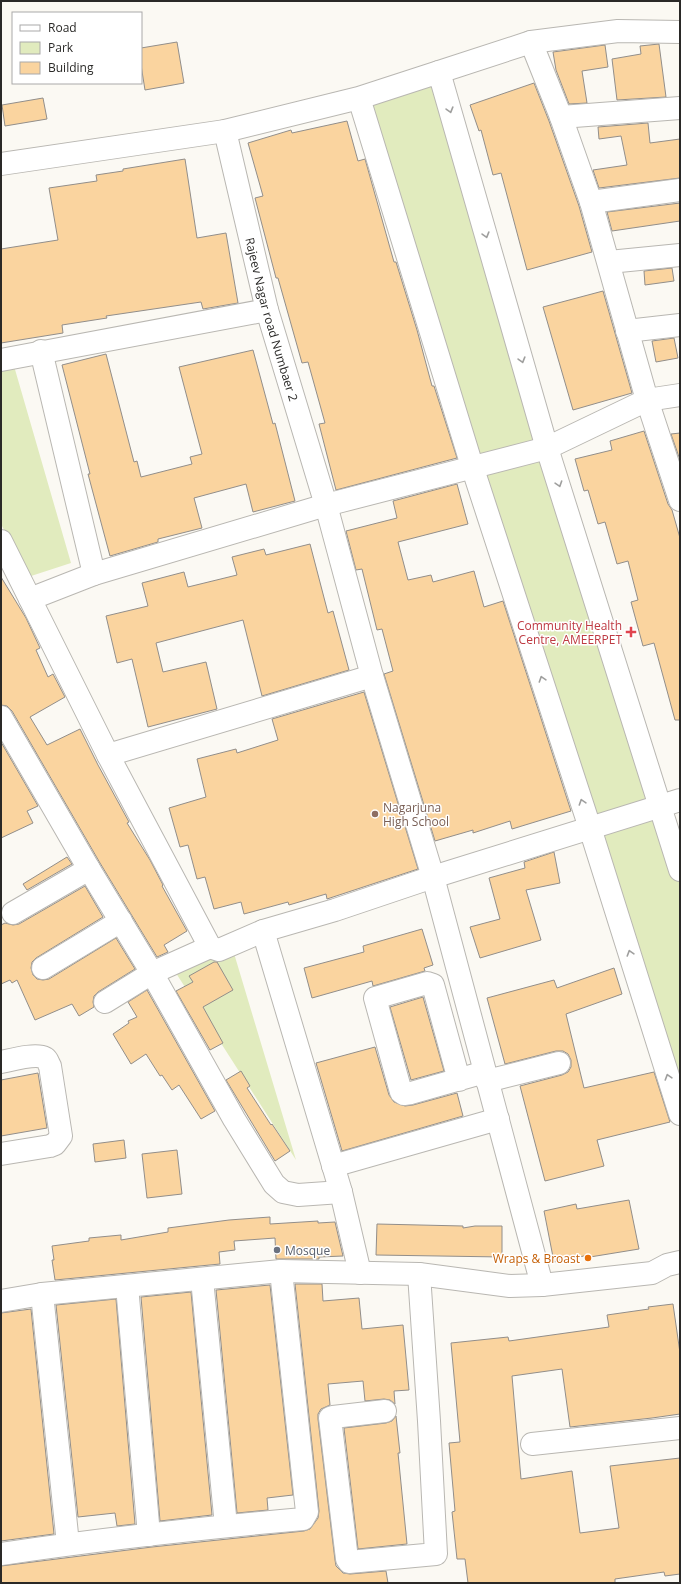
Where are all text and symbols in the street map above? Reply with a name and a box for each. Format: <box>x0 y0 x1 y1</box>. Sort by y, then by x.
legend <box>12 12 142 84</box>
text: Road <box>48 19 77 36</box>
text: Park <box>48 39 74 56</box>
text: Building <box>48 59 94 76</box>
one-way arrow <box>445 107 453 113</box>
one-way arrow <box>481 231 490 238</box>
street label: Rajeev Nagar road Numbaer 2 <box>242 236 303 403</box>
one-way arrow <box>517 356 526 363</box>
one-way arrow <box>554 481 563 488</box>
place label: Community Health Centre, AMEERPET <box>517 617 622 648</box>
marker: Community Health Centre, AMEERPET <box>625 626 637 638</box>
one-way arrow <box>538 675 546 682</box>
place label: Nagarjuna High School <box>383 799 449 830</box>
one-way arrow <box>578 799 587 806</box>
marker: Nagarjuna High School <box>370 809 380 819</box>
one-way arrow <box>626 950 634 957</box>
one-way arrow <box>664 1074 673 1081</box>
place label: Mosque <box>285 1242 330 1259</box>
marker: Mosque <box>272 1245 282 1255</box>
place label: Wraps & Broast <box>493 1250 580 1267</box>
marker: Wraps & Broast <box>583 1253 593 1263</box>

